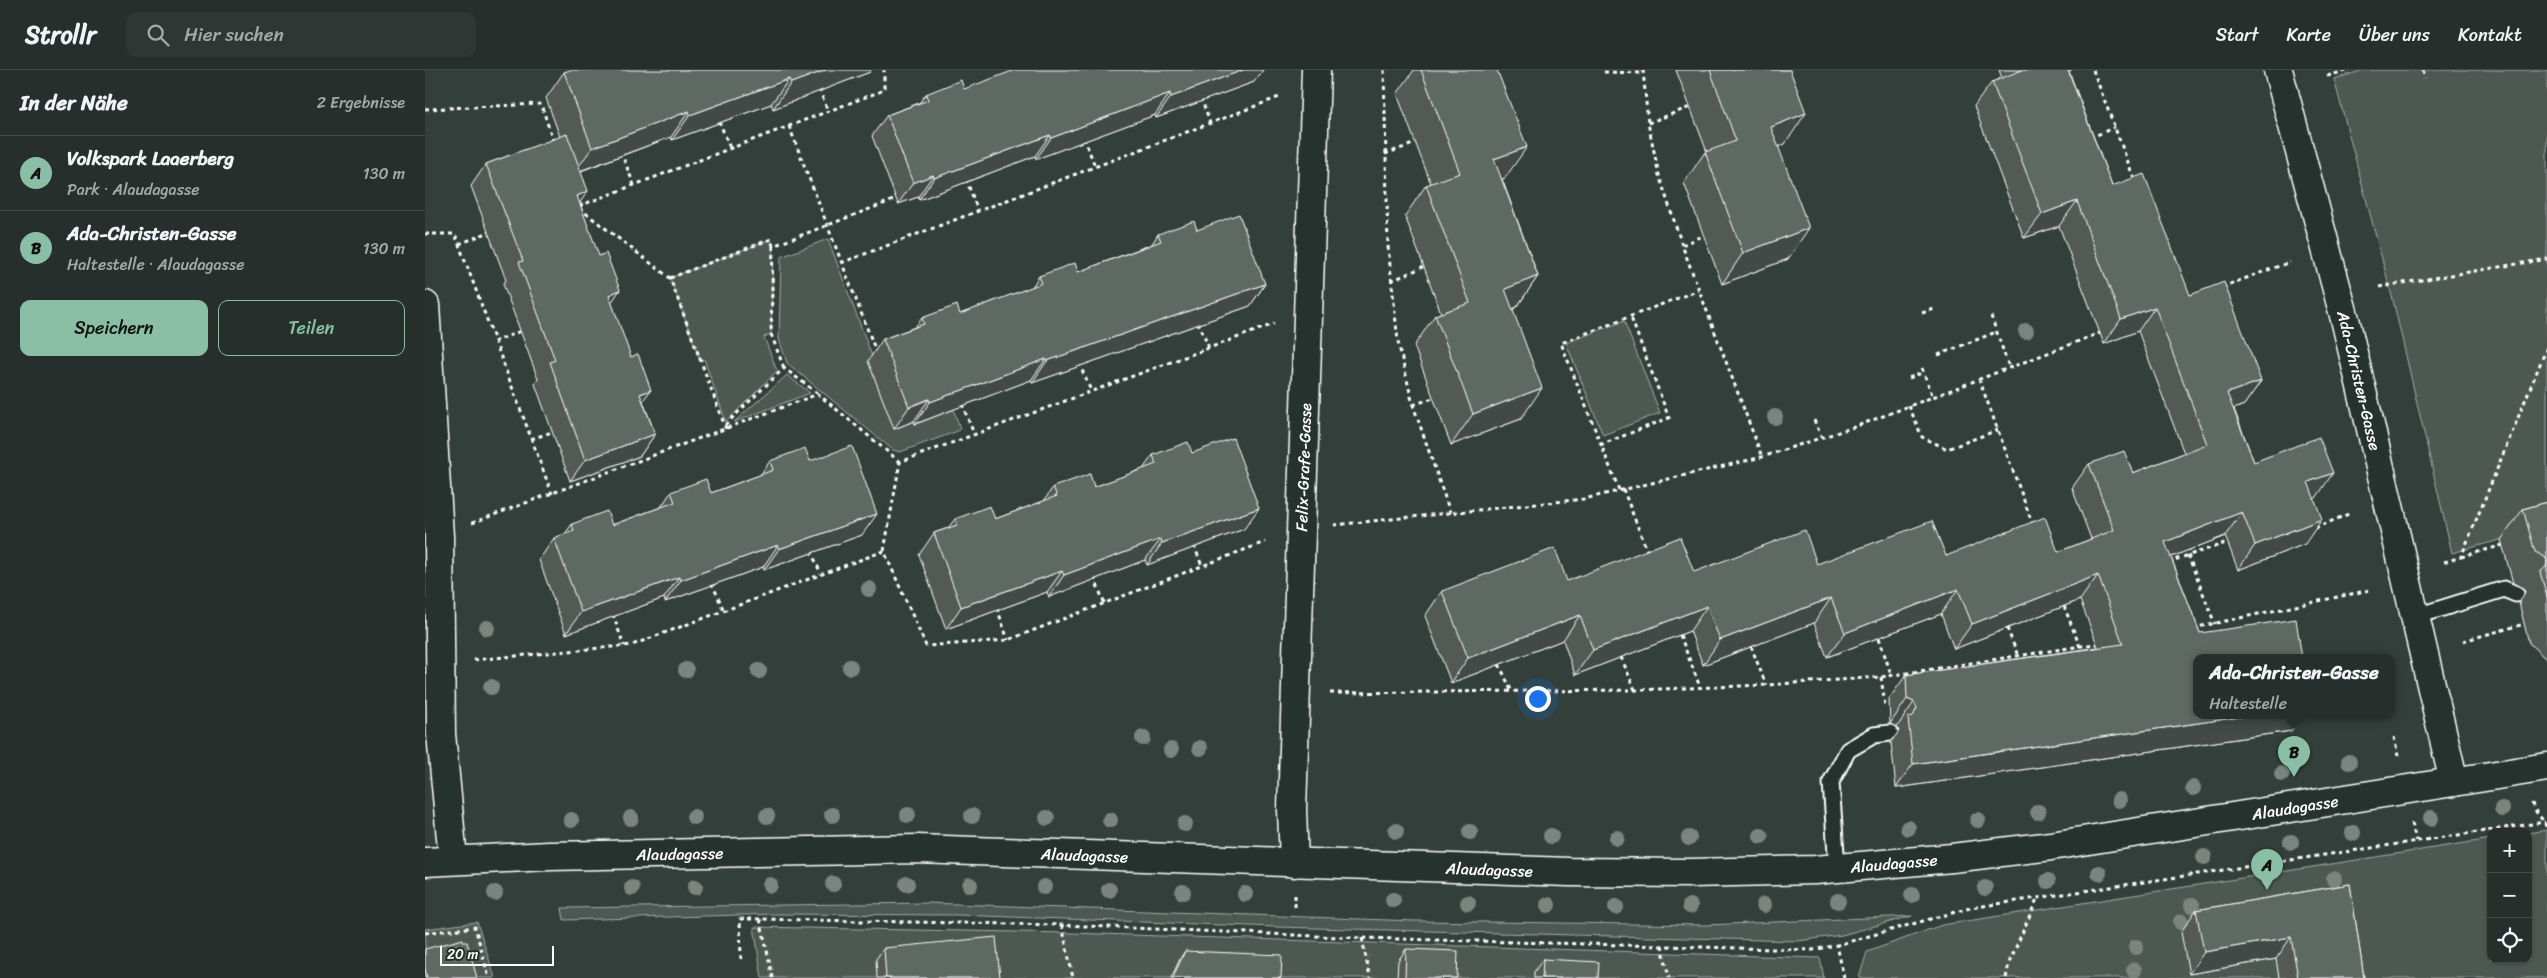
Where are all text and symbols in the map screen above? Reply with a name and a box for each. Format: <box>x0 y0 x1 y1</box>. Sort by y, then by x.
search box <box>126 12 476 57</box>
text: Strollr <box>25 14 96 56</box>
text: Hier suchen <box>184 18 284 51</box>
text: Start <box>2216 19 2259 51</box>
text: Karte <box>2287 19 2331 51</box>
text: Über uns <box>2359 19 2430 51</box>
text: Kontakt <box>2458 19 2522 51</box>
icon: search <box>144 21 172 49</box>
text: In der Nähe <box>20 84 128 122</box>
text: 2 Ergebnisse <box>317 88 405 117</box>
text: Volkspark Laaerberg <box>67 142 234 175</box>
text: A <box>31 159 41 188</box>
text: 130 m <box>363 159 405 188</box>
text: Park · Alaudagasse <box>67 175 200 204</box>
text: Ada-Christen-Gasse <box>67 217 237 250</box>
text: B <box>31 234 41 263</box>
text: 130 m <box>363 234 405 263</box>
text: Haltestelle · Alaudagasse <box>67 250 245 279</box>
button: Speichern <box>20 300 208 356</box>
button: Teilen <box>218 300 405 356</box>
street label: Ada-Christen-Gasse <box>2328 306 2390 453</box>
street label: Felix-Grafe-Gasse <box>1287 402 1320 532</box>
popup <box>2193 654 2395 719</box>
text: Ada-Christen-Gasse <box>2209 656 2379 689</box>
your location <box>1525 686 1551 712</box>
text: Haltestelle <box>2209 689 2287 718</box>
pin: B <box>2278 736 2310 777</box>
street label: Alaudagasse <box>2249 786 2340 828</box>
map controls <box>2487 828 2532 963</box>
button: + <box>2487 828 2532 873</box>
street label: Alaudagasse <box>635 838 724 869</box>
street label: Alaudagasse <box>1040 839 1129 871</box>
street label: Alaudagasse <box>1848 845 1939 881</box>
pin: A <box>2251 849 2283 890</box>
street label: Alaudagasse <box>1444 853 1534 885</box>
button: − <box>2487 873 2532 918</box>
button: locate <box>2487 918 2532 963</box>
text: 20 m <box>447 942 478 967</box>
scale bar <box>440 943 554 966</box>

